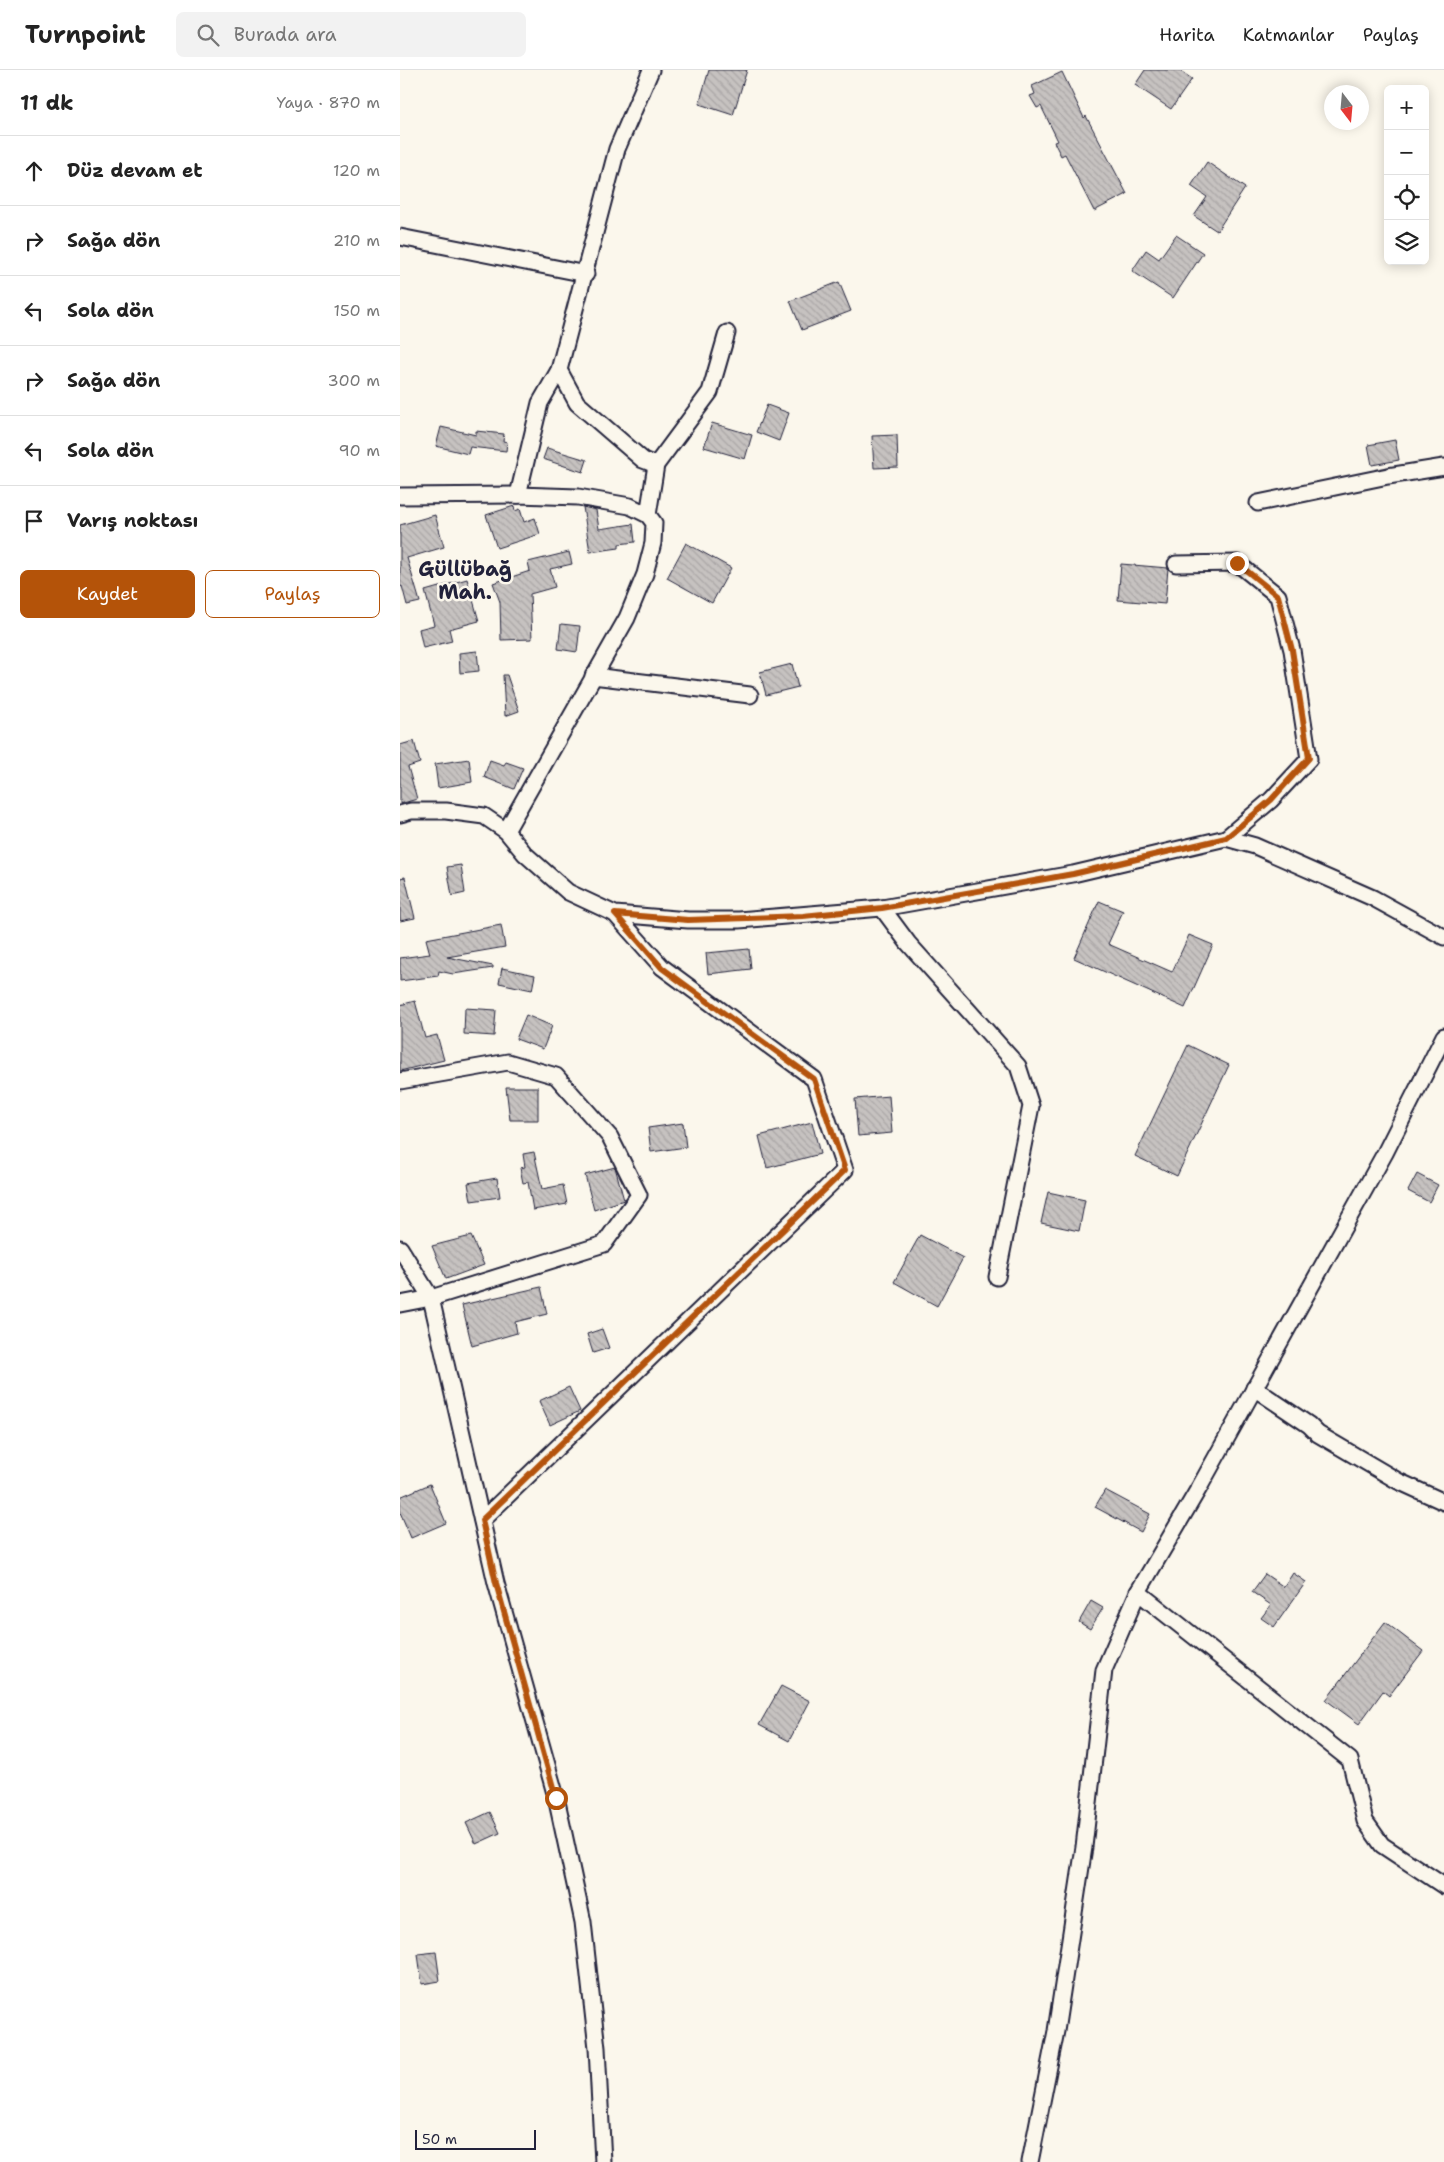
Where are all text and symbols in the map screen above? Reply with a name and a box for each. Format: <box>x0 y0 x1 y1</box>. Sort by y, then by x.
search box <box>176 12 526 57</box>
text: Turnpoint <box>25 19 146 51</box>
icon: search <box>194 21 222 49</box>
text: Burada ara <box>234 22 337 47</box>
text: Harita <box>1159 23 1215 47</box>
text: Katmanlar <box>1243 23 1335 47</box>
text: Paylaş <box>1363 23 1419 47</box>
north arrow <box>1324 85 1369 130</box>
map controls <box>1384 85 1429 265</box>
button: + <box>1384 85 1429 130</box>
text: 11 dk <box>20 89 74 117</box>
text: Yaya · 870 m <box>277 92 380 113</box>
button: − <box>1384 130 1429 175</box>
icon: ahead <box>20 157 48 185</box>
text: Düz devam et <box>67 158 203 183</box>
text: 120 m <box>333 160 380 181</box>
button: locate <box>1384 175 1429 220</box>
button: layers <box>1384 220 1429 265</box>
icon: right <box>20 227 48 255</box>
text: Sağa dön <box>67 228 160 253</box>
text: 210 m <box>333 230 380 251</box>
icon: left <box>20 297 48 325</box>
text: Sola dön <box>67 298 154 323</box>
text: 150 m <box>333 300 380 321</box>
icon: right <box>20 367 48 395</box>
text: Sağa dön <box>67 368 160 393</box>
text: 300 m <box>328 370 380 391</box>
icon: left <box>20 437 48 465</box>
text: Sola dön <box>67 438 154 463</box>
text: 90 m <box>339 440 380 461</box>
icon: arrive <box>20 507 48 535</box>
text: Varış noktası <box>67 508 198 533</box>
route end <box>1226 552 1249 575</box>
district label: Güllübağ Mah. <box>418 556 512 605</box>
button: Kaydet <box>20 570 195 618</box>
button: Paylaş <box>205 570 380 618</box>
route start <box>545 1787 568 1810</box>
scale bar <box>415 2127 536 2150</box>
text: 50 m <box>422 2130 457 2148</box>

